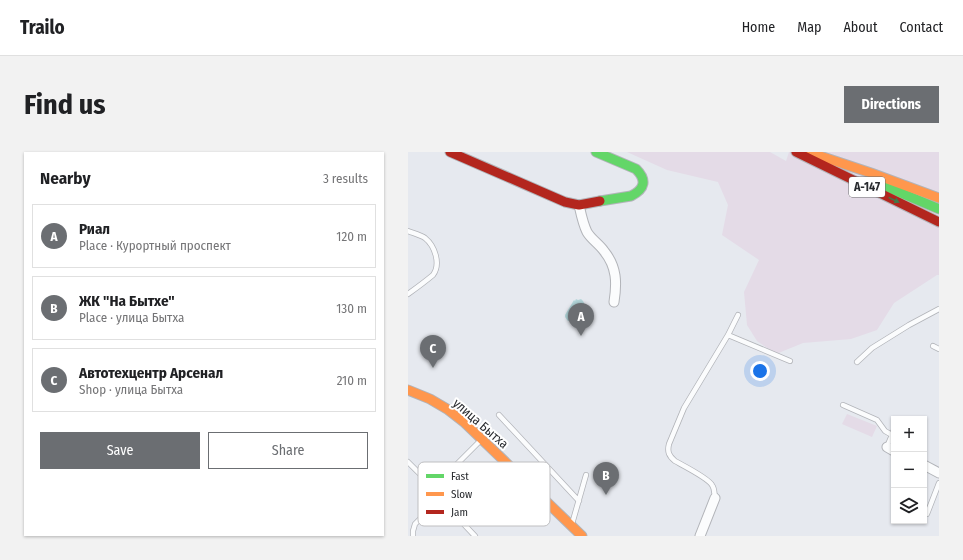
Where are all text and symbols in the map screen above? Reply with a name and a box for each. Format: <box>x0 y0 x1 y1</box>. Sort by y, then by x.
text: Trailo <box>20 16 65 39</box>
text: Home <box>742 19 775 36</box>
text: Map <box>797 19 821 36</box>
text: About <box>843 19 878 36</box>
text: Contact <box>900 19 943 36</box>
button: Directions <box>844 86 939 123</box>
text: Find us <box>24 88 106 121</box>
text: Nearby <box>40 168 91 189</box>
text: 3 results <box>323 171 368 186</box>
road number: А-147 <box>849 177 885 197</box>
one-way arrow <box>888 197 899 203</box>
text: Риал <box>79 220 110 238</box>
text: A <box>50 229 58 244</box>
text: 120 m <box>336 229 367 244</box>
text: Place · Курортный проспект <box>79 238 231 253</box>
text: ЖК "На Бытхе" <box>79 292 175 310</box>
text: B <box>50 301 58 316</box>
text: 130 m <box>336 301 367 316</box>
pin: A <box>568 303 594 336</box>
text: Place · улица Бытха <box>79 310 184 325</box>
pin: C <box>420 335 446 368</box>
your location <box>750 361 770 381</box>
text: Автотехцентр Арсенал <box>79 364 223 382</box>
text: C <box>51 373 57 388</box>
text: 210 m <box>337 373 367 388</box>
text: Shop · улица Бытха <box>79 382 183 397</box>
street label: улица Бытха <box>450 395 511 451</box>
map controls <box>891 416 927 524</box>
button: + <box>891 416 927 452</box>
button: Save <box>40 432 200 469</box>
button: Share <box>208 432 368 469</box>
button: − <box>891 452 927 488</box>
legend <box>418 462 550 526</box>
pin: B <box>593 462 619 495</box>
text: Fast <box>451 470 469 483</box>
text: Slow <box>451 488 472 501</box>
button: layers <box>891 488 927 524</box>
text: Jam <box>451 506 468 519</box>

